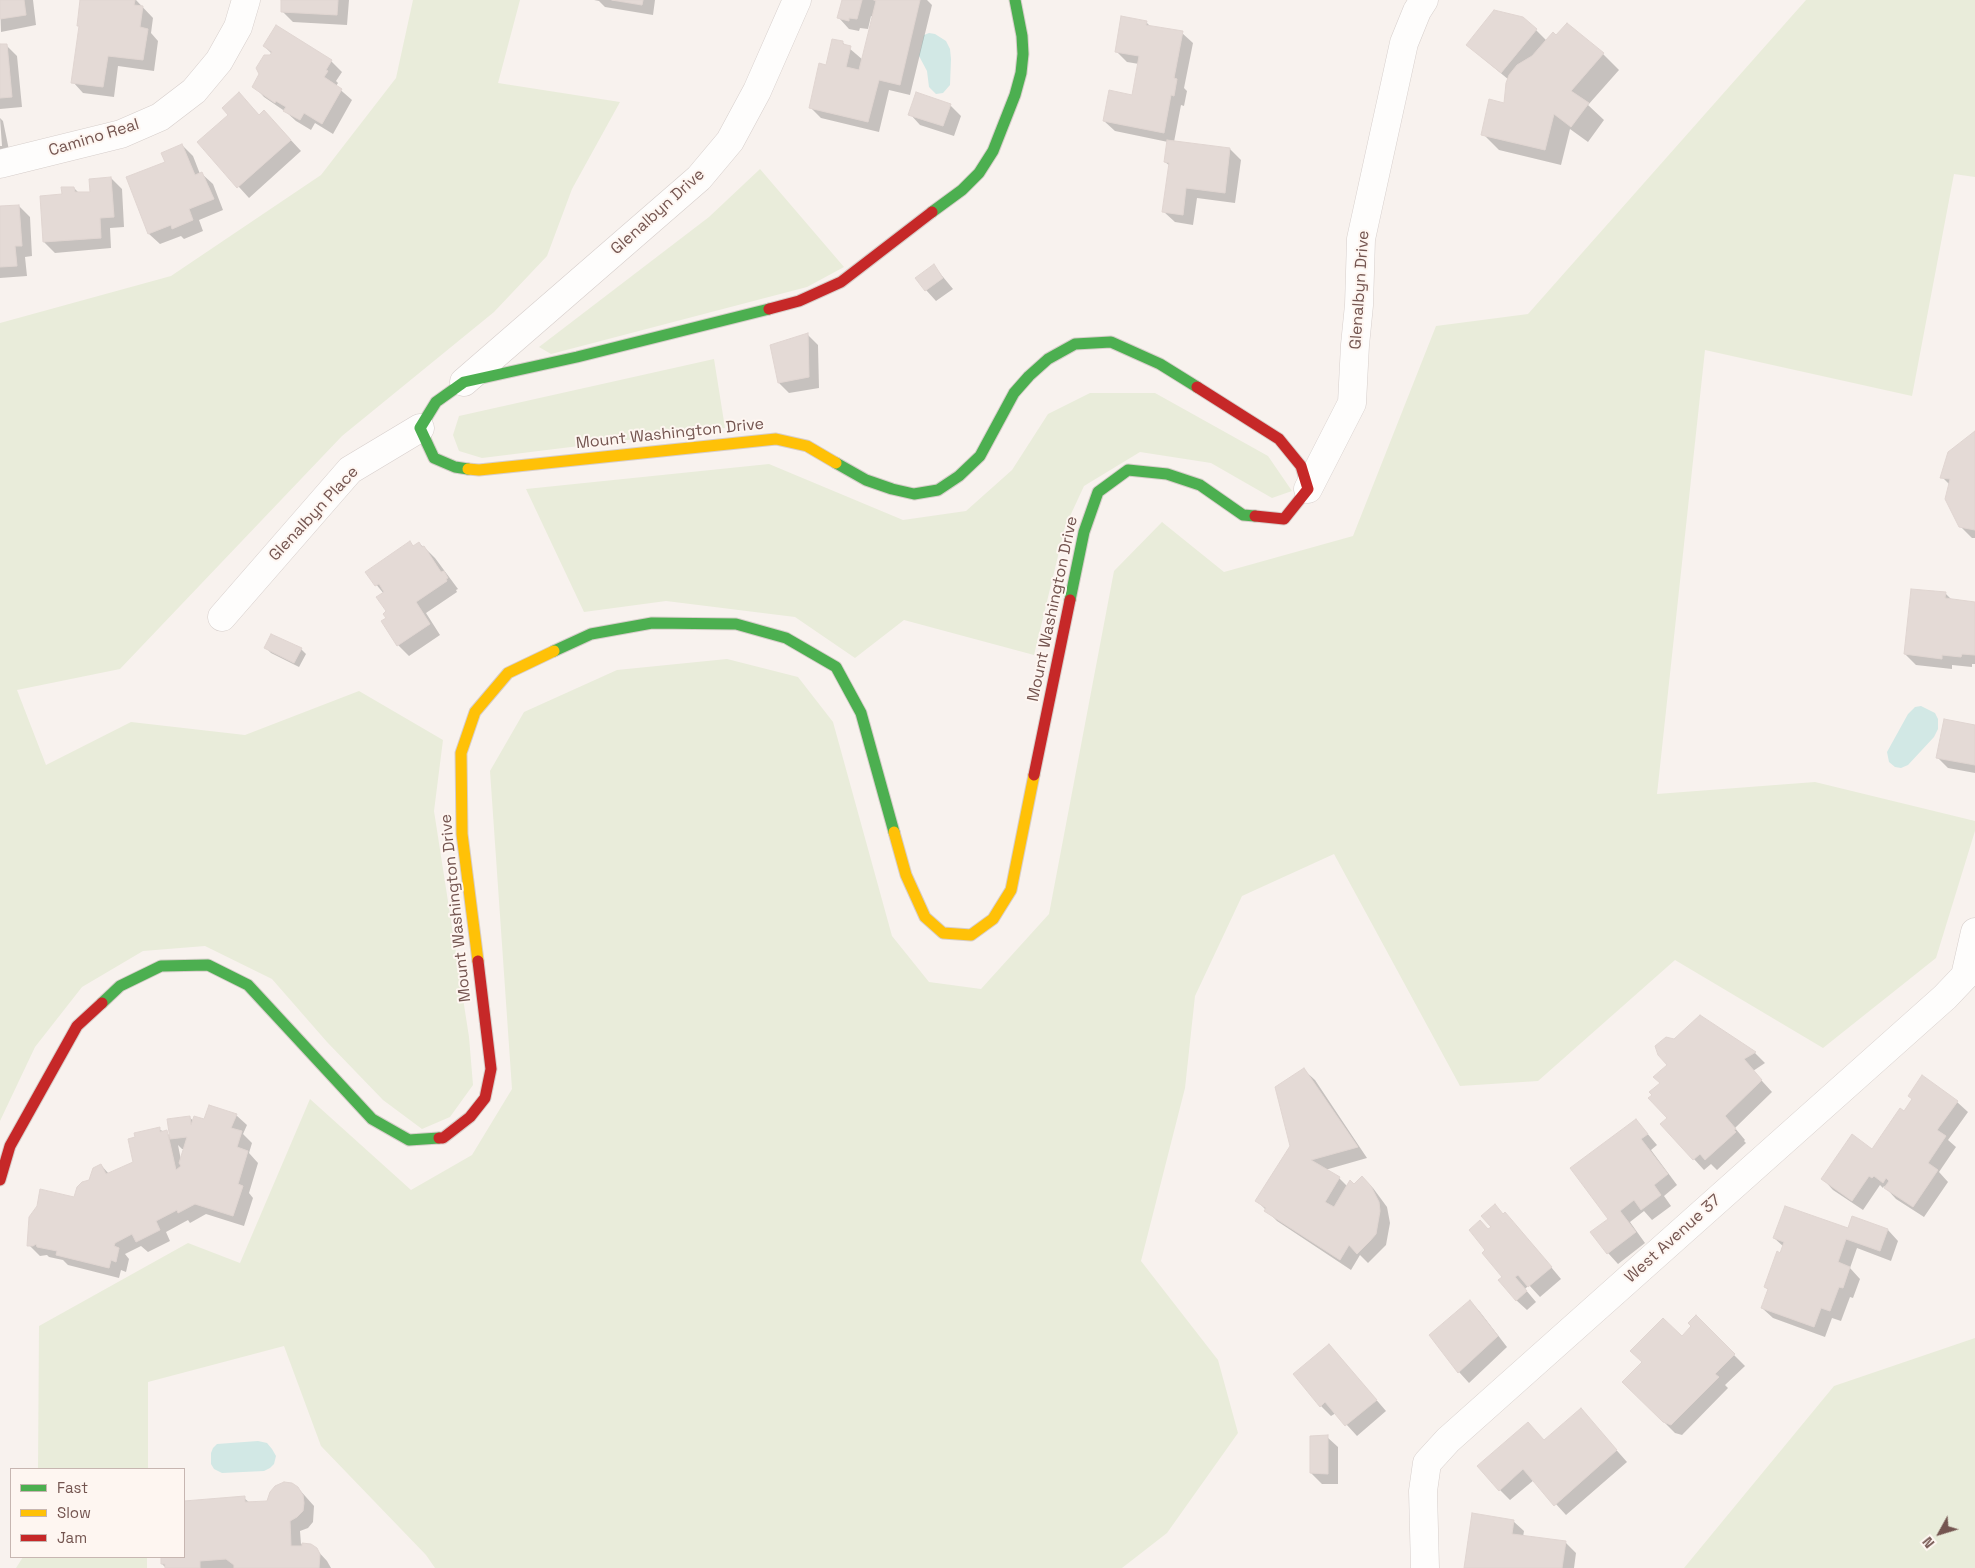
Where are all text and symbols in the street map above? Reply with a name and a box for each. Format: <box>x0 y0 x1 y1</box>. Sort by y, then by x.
street label: Camino Real <box>46 115 142 161</box>
street label: Glenalbyn Drive <box>607 165 709 259</box>
street label: Glenalbyn Drive <box>1346 230 1374 350</box>
street label: Mount Washington Drive <box>575 415 765 453</box>
street label: Glenalbyn Place <box>265 463 363 565</box>
street label: Mount Washington Drive <box>1024 515 1082 703</box>
street label: Mount Washington Drive <box>437 813 475 1003</box>
street label: West Avenue 37 <box>1621 1191 1725 1287</box>
legend <box>10 1468 185 1558</box>
text: Fast <box>57 1478 88 1497</box>
text: Slow <box>57 1503 91 1522</box>
north arrow <box>1915 1508 1965 1558</box>
text: Jam <box>57 1528 87 1547</box>
text: N <box>1918 1533 1938 1552</box>

